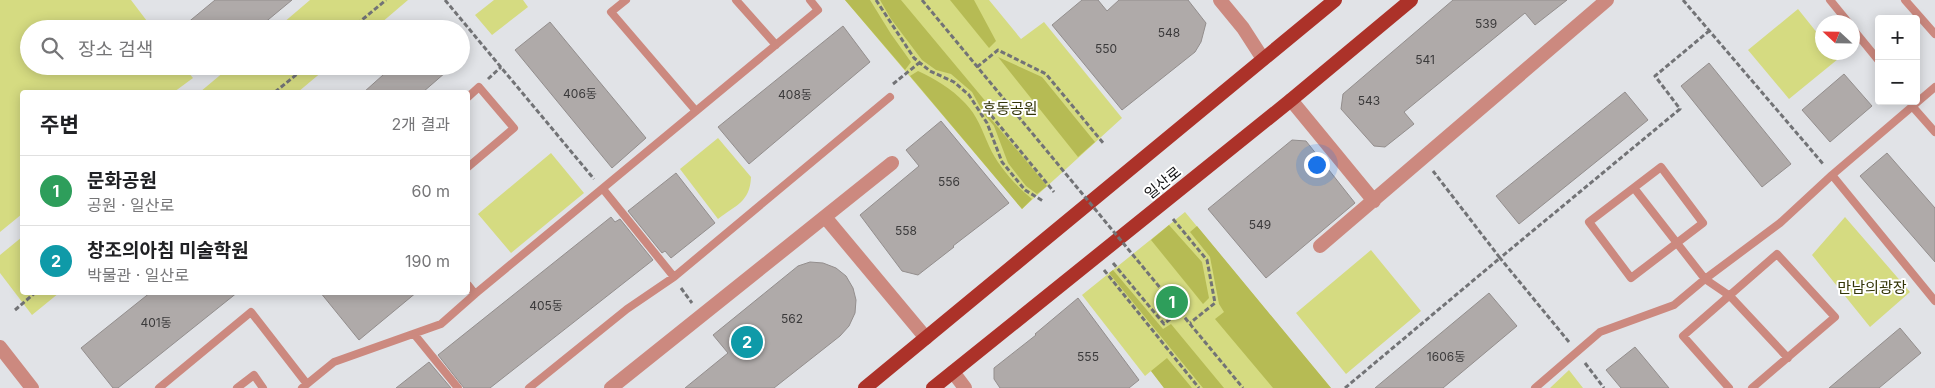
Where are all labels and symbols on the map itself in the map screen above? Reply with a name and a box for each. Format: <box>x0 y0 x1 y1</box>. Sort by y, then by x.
north arrow <box>1815 15 1860 60</box>
house number: 539 <box>1475 16 1497 31</box>
house number: 548 <box>1158 25 1180 40</box>
house number: 550 <box>1095 41 1117 56</box>
house number: 541 <box>1415 52 1435 67</box>
house number: 406동 <box>563 86 597 101</box>
house number: 408동 <box>778 87 812 102</box>
house number: 543 <box>1358 93 1380 108</box>
park label: 후동공원 <box>982 99 1038 118</box>
your location <box>1304 152 1330 178</box>
street label: 일산로 <box>1141 162 1185 203</box>
house number: 556 <box>938 174 960 189</box>
house number: 549 <box>1249 217 1271 232</box>
house number: 558 <box>895 223 917 238</box>
park label: 만남의광장 <box>1837 278 1907 297</box>
pin: 1 <box>1156 283 1188 321</box>
house number: 405동 <box>529 298 563 313</box>
house number: 562 <box>781 311 803 326</box>
house number: 401동 <box>140 315 172 330</box>
pin: 2 <box>731 323 763 361</box>
house number: 555 <box>1077 349 1099 364</box>
house number: 1606동 <box>1427 349 1465 364</box>

